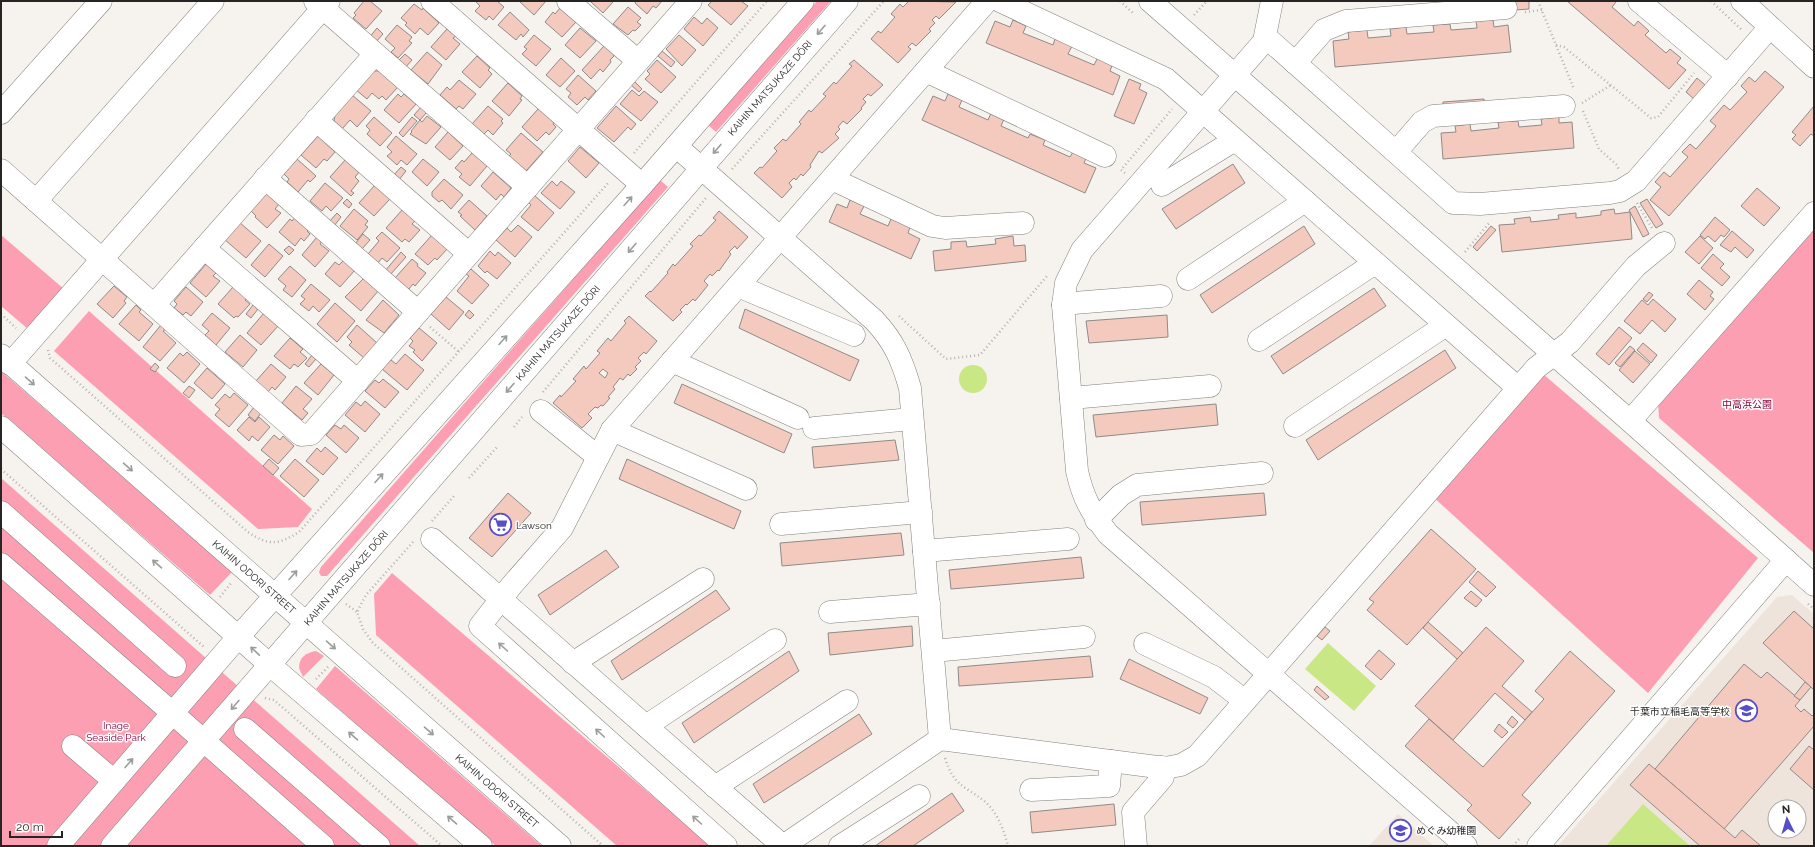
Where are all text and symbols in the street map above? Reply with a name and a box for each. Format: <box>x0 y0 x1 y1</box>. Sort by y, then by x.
one-way arrow <box>817 25 826 35</box>
street label: KAIHIN MATSUKAZE DŌRI <box>726 38 814 138</box>
one-way arrow <box>712 144 722 154</box>
one-way arrow <box>623 196 632 206</box>
one-way arrow <box>628 242 637 252</box>
street label: KAIHIN MATSUKAZE DŌRI <box>514 283 602 383</box>
one-way arrow <box>499 335 508 345</box>
one-way arrow <box>25 376 35 385</box>
one-way arrow <box>506 383 515 393</box>
park label: 中高浜公園 <box>1722 399 1772 410</box>
one-way arrow <box>123 462 133 471</box>
one-way arrow <box>375 473 384 484</box>
supermarket icon: Lawson <box>487 512 513 538</box>
place label: Lawson <box>516 520 552 531</box>
street label: KAIHIN MATSUKAZE DŌRI <box>302 528 390 628</box>
street label: KAIHIN ODORI STREET <box>210 538 298 616</box>
one-way arrow <box>152 560 163 569</box>
one-way arrow <box>288 570 297 580</box>
one-way arrow <box>326 640 336 649</box>
one-way arrow <box>498 642 508 651</box>
one-way arrow <box>250 646 260 655</box>
school or university icon: 千葉市立稲毛高等学校 <box>1733 698 1759 724</box>
one-way arrow <box>231 700 240 710</box>
place label: 千葉市立稲毛高等学校 <box>1630 706 1730 717</box>
park label: Inage Seaside Park <box>86 720 146 743</box>
one-way arrow <box>423 726 434 735</box>
one-way arrow <box>595 729 605 738</box>
one-way arrow <box>348 731 358 740</box>
street label: KAIHIN ODORI STREET <box>453 752 541 830</box>
one-way arrow <box>124 758 133 769</box>
north arrow <box>1767 799 1807 839</box>
text: N <box>1781 803 1791 816</box>
scale bar <box>10 813 62 839</box>
one-way arrow <box>692 815 702 825</box>
one-way arrow <box>446 816 457 825</box>
school or university icon: めぐみ幼稚園 <box>1387 817 1413 843</box>
text: 20 m <box>16 820 44 834</box>
place label: めぐみ幼稚園 <box>1416 825 1476 836</box>

